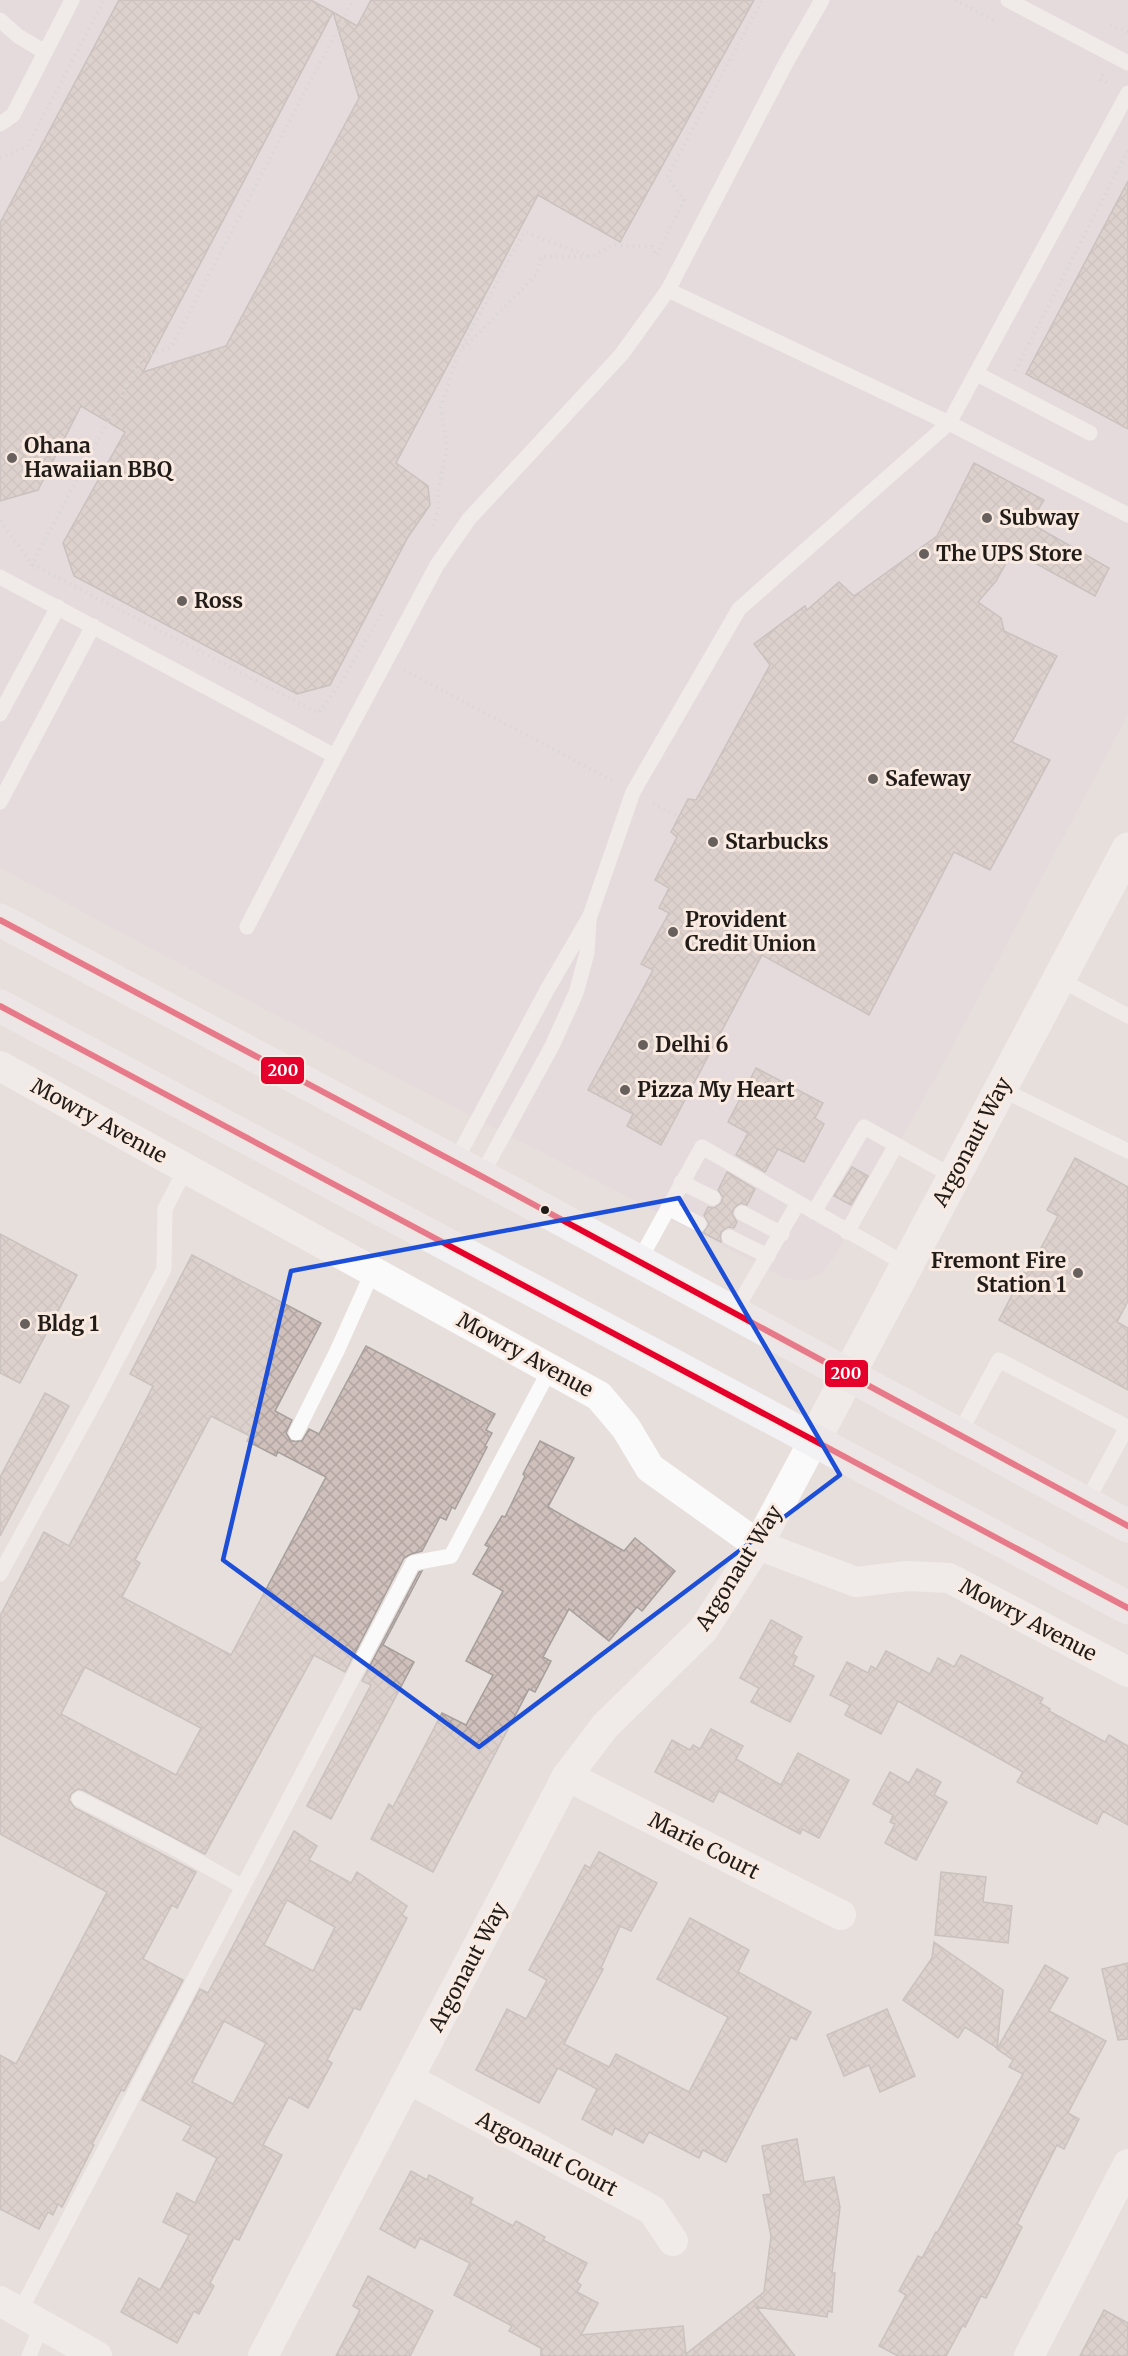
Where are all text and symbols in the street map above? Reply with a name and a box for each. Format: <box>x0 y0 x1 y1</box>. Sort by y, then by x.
place label: Ohana Hawaiian BBQ <box>24 432 174 483</box>
marker: Ohana Hawaiian BBQ <box>5 451 19 465</box>
place label: Subway <box>999 504 1080 531</box>
marker: Subway <box>980 511 994 525</box>
place label: The UPS Store <box>936 540 1082 567</box>
marker: The UPS Store <box>917 547 931 561</box>
place label: Ross <box>194 587 243 614</box>
marker: Ross <box>175 594 189 608</box>
place label: Safeway <box>885 765 971 792</box>
marker: Safeway <box>866 772 880 786</box>
place label: Starbucks <box>725 828 829 855</box>
marker: Starbucks <box>706 835 720 849</box>
place label: Provident Credit Union <box>685 906 816 957</box>
marker: Provident Credit Union <box>666 925 680 939</box>
place label: Delhi 6 <box>655 1031 729 1058</box>
marker: Delhi 6 <box>636 1038 650 1052</box>
line badge: 200 <box>260 1056 305 1085</box>
text: 200 <box>268 1060 298 1080</box>
street label: Mowry Avenue <box>26 1072 172 1169</box>
street label: Argonaut Way <box>926 1072 1017 1212</box>
place label: Pizza My Heart <box>637 1076 795 1103</box>
marker: Pizza My Heart <box>618 1083 632 1097</box>
unlabelled marker <box>539 1204 551 1216</box>
place label: Fremont Fire Station 1 <box>931 1247 1066 1298</box>
marker: Fremont Fire Station 1 <box>1071 1266 1085 1280</box>
street label: Mowry Avenue <box>452 1306 598 1403</box>
place label: Bldg 1 <box>37 1310 99 1337</box>
marker: Bldg 1 <box>18 1317 32 1331</box>
line badge: 200 <box>824 1359 869 1388</box>
text: 200 <box>831 1363 861 1383</box>
street label: Argonaut Way <box>689 1499 788 1636</box>
street label: Mowry Avenue <box>955 1572 1101 1667</box>
street label: Marie Court <box>644 1806 764 1885</box>
street label: Argonaut Way <box>422 1897 513 2037</box>
street label: Argonaut Court <box>471 2105 622 2202</box>

